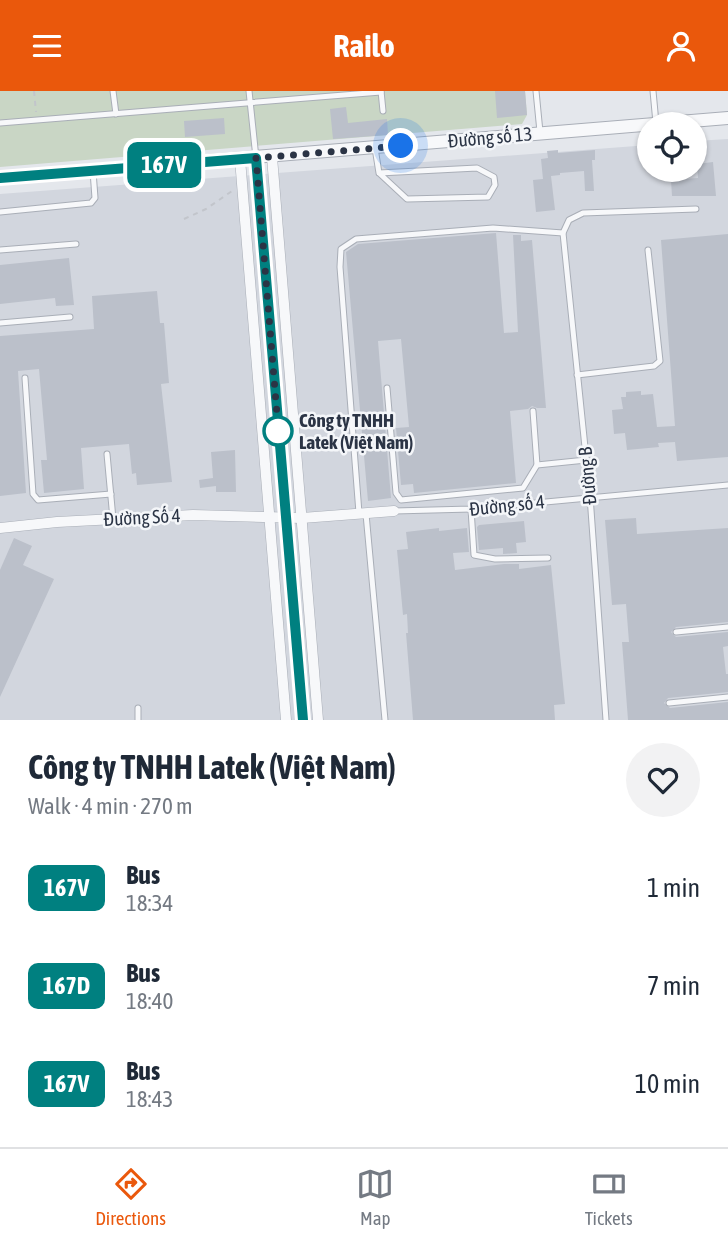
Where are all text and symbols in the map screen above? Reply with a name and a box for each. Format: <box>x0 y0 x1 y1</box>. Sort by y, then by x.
icon: menu <box>28 27 66 65</box>
text: Railo <box>333 27 395 64</box>
icon: person <box>662 27 700 65</box>
map controls <box>637 112 707 182</box>
button: locate <box>637 112 707 182</box>
street label: Đường số 13 <box>447 122 533 152</box>
your location <box>383 128 418 163</box>
line badge: 167V <box>115 142 213 188</box>
text: 167V <box>141 151 187 178</box>
place label: Công ty TNHH Latek (Việt Nam) <box>299 409 413 453</box>
marker: Công ty TNHH Latek (Việt Nam) <box>263 416 293 446</box>
street label: Đường B <box>574 446 600 506</box>
street label: Đường số 4 <box>468 490 546 520</box>
street label: Đường Số 4 <box>103 504 181 530</box>
button: heart <box>626 743 700 817</box>
text: Công ty TNHH Latek (Việt Nam) <box>28 748 396 786</box>
text: Walk · 4 min · 270 m <box>28 793 192 819</box>
text: Bus <box>126 860 160 890</box>
text: 1 min <box>647 873 700 903</box>
text: 167V <box>44 874 89 901</box>
text: 18:34 <box>126 890 173 916</box>
text: Bus <box>126 958 160 988</box>
text: 7 min <box>647 971 700 1001</box>
text: 167D <box>43 972 90 999</box>
text: 18:40 <box>126 988 173 1014</box>
text: Bus <box>126 1056 160 1086</box>
text: 10 min <box>635 1069 700 1099</box>
text: 167V <box>44 1070 89 1097</box>
text: 18:43 <box>126 1086 173 1112</box>
tab: Directions <box>95 1165 166 1229</box>
tab: Map <box>356 1165 394 1229</box>
tab: Tickets <box>585 1165 633 1229</box>

